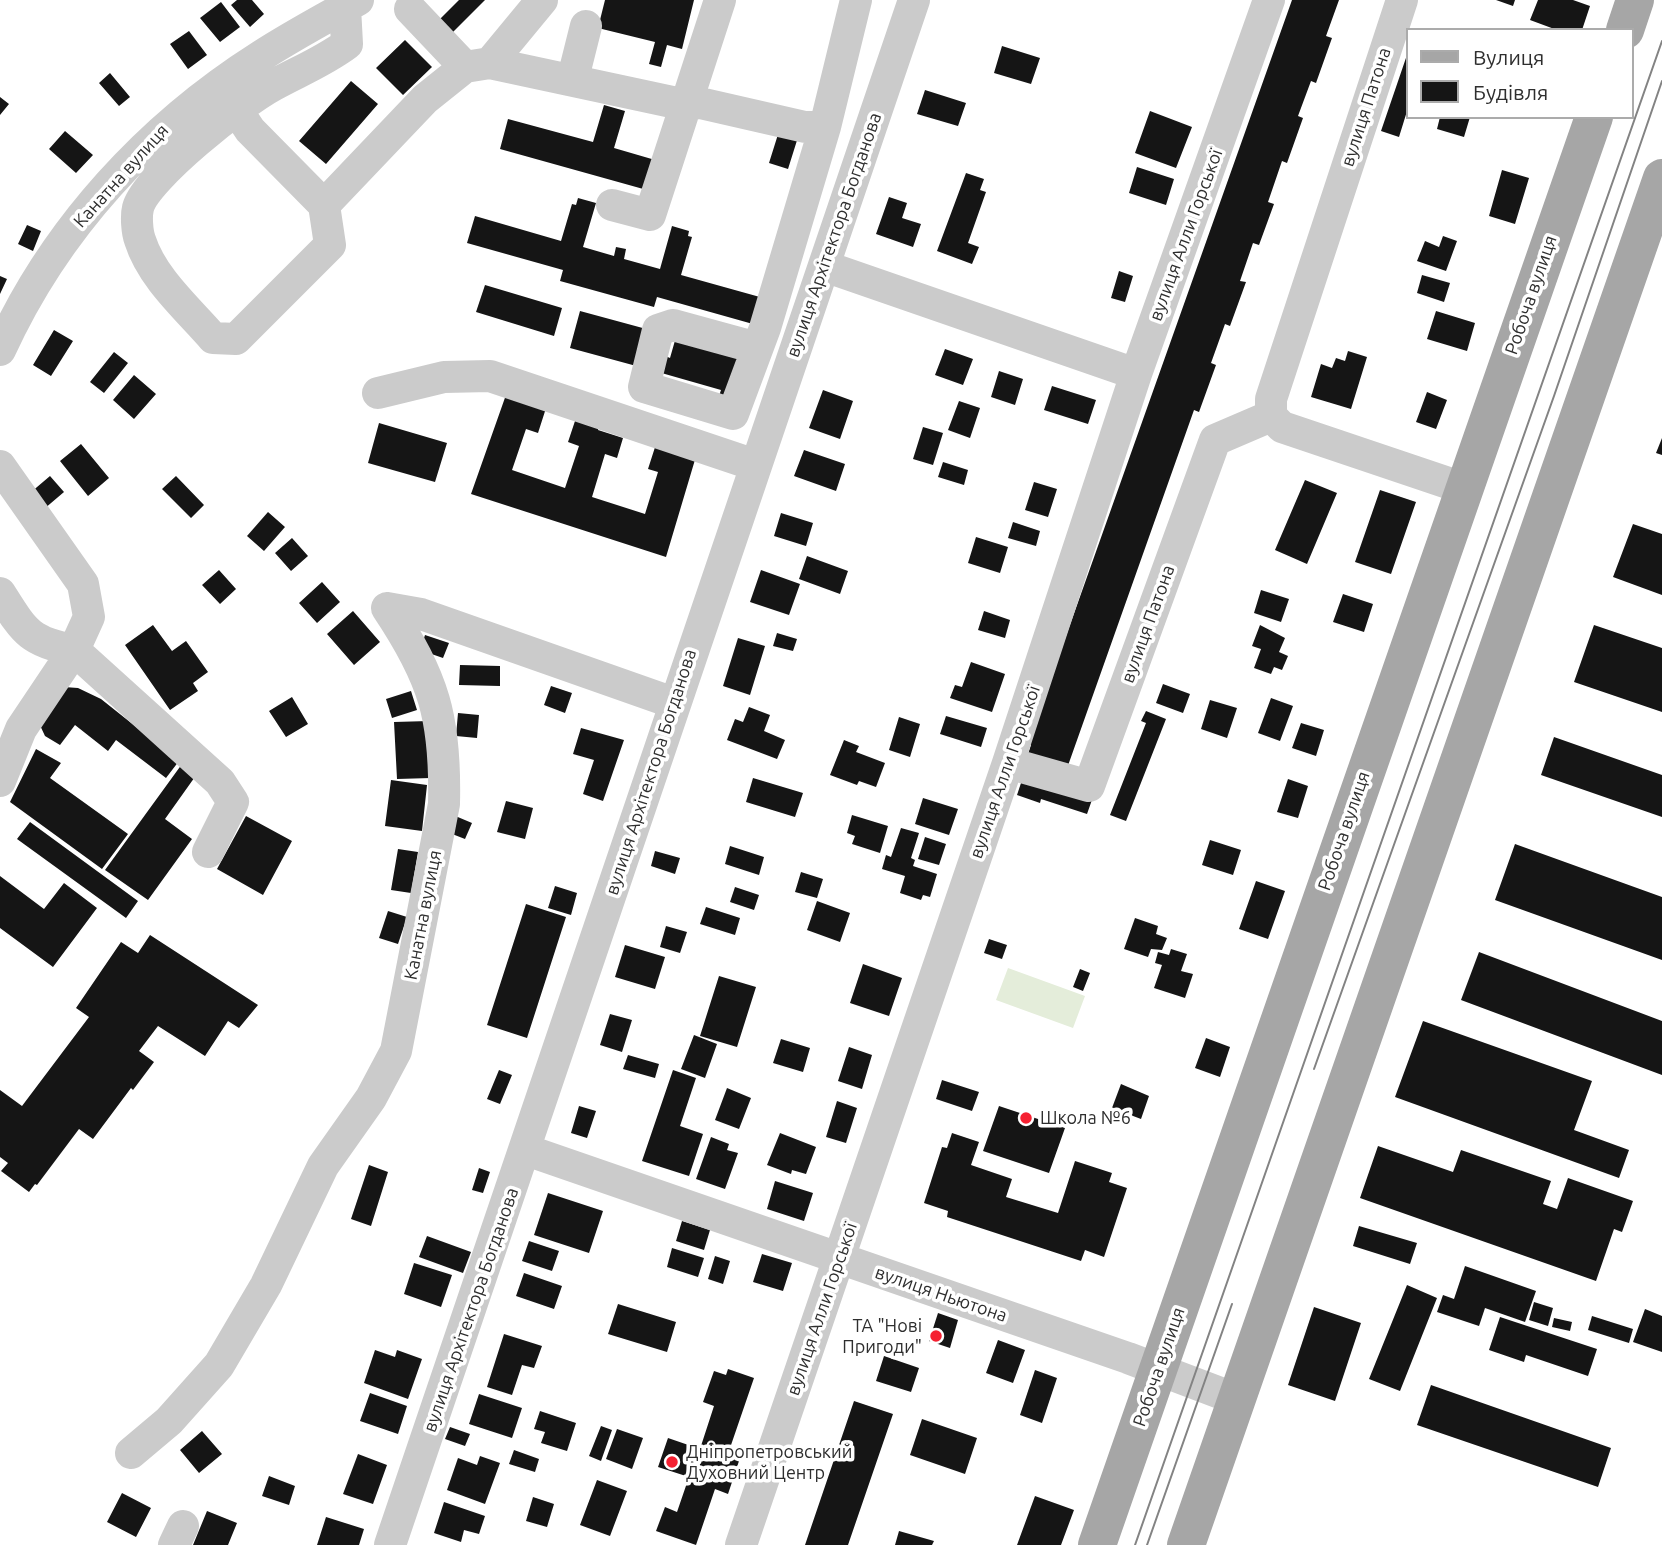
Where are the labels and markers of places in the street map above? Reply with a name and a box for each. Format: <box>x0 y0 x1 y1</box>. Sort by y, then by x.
place label: Школа №6 <box>1040 1107 1131 1129</box>
marker: Школа №6 <box>1018 1110 1034 1126</box>
place label: ТА "Нові Пригоди" <box>842 1315 922 1358</box>
marker: ТА "Нові Пригоди" <box>928 1328 944 1344</box>
place label: Дніпропетровський Духовний Центр <box>686 1441 852 1484</box>
marker: Дніпропетровський Духовний Центр <box>664 1454 680 1470</box>

